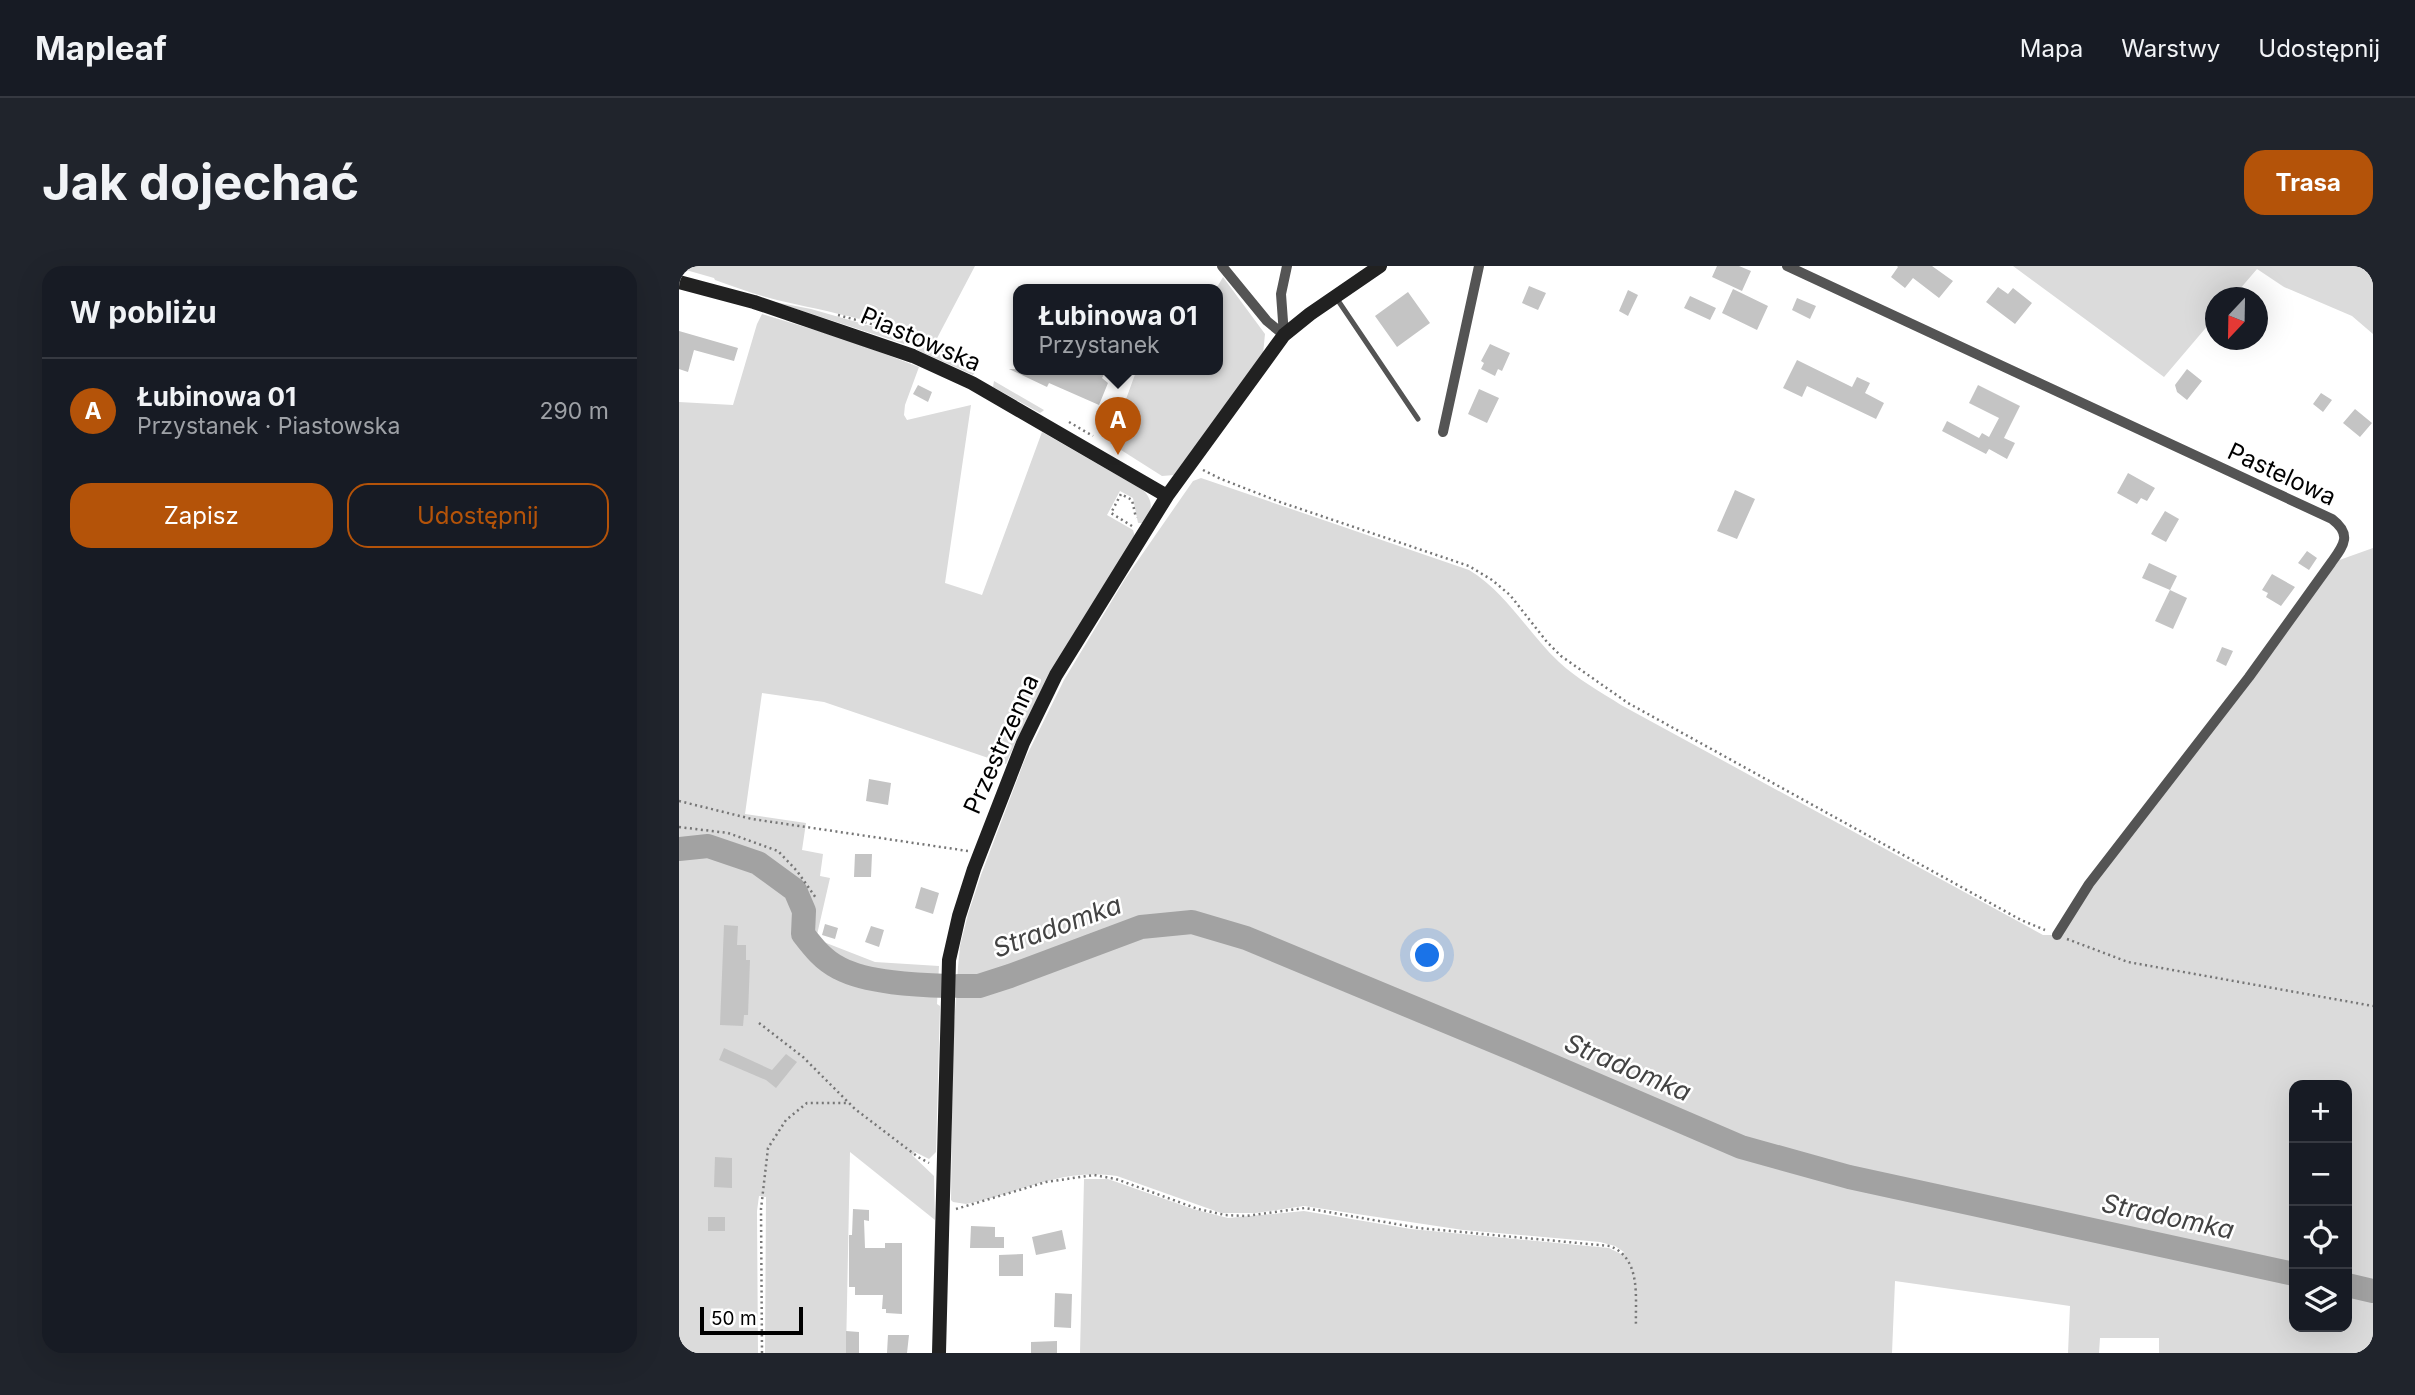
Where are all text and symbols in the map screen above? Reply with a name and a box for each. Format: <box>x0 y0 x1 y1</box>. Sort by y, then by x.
text: Mapleaf <box>35 28 167 68</box>
text: Mapa <box>2020 34 2083 63</box>
text: Warstwy <box>2121 34 2220 63</box>
text: Udostępnij <box>2258 34 2380 63</box>
button: Trasa <box>2244 150 2373 215</box>
text: Jak dojechać <box>42 153 359 212</box>
popup <box>1013 284 1223 375</box>
north arrow <box>2205 287 2268 350</box>
text: W pobliżu <box>70 294 217 330</box>
text: Łubinowa 01 <box>1038 300 1198 331</box>
street label: Piastowska <box>857 301 985 377</box>
text: Przystanek <box>1038 331 1160 359</box>
text: Łubinowa 01 <box>137 381 296 412</box>
text: A <box>84 397 102 425</box>
text: 290 m <box>540 397 609 425</box>
pin: A <box>1095 397 1141 455</box>
text: Przystanek · Piastowska <box>137 412 400 440</box>
street label: Pastelowa <box>2223 436 2341 512</box>
button: Zapisz <box>70 483 333 548</box>
button: Udostępnij <box>347 483 609 548</box>
street label: Przestrzenna <box>957 670 1045 818</box>
water label: Stradomka <box>989 888 1126 964</box>
your location <box>1410 938 1444 972</box>
water label: Stradomka <box>1560 1026 1696 1108</box>
map controls <box>2289 1080 2352 1332</box>
button: + <box>2289 1080 2352 1143</box>
button: − <box>2289 1143 2352 1206</box>
water label: Stradomka <box>2099 1187 2237 1245</box>
button: locate <box>2289 1206 2352 1269</box>
button: layers <box>2289 1269 2352 1332</box>
scale bar <box>700 1304 803 1336</box>
text: 50 m <box>711 1307 757 1330</box>

